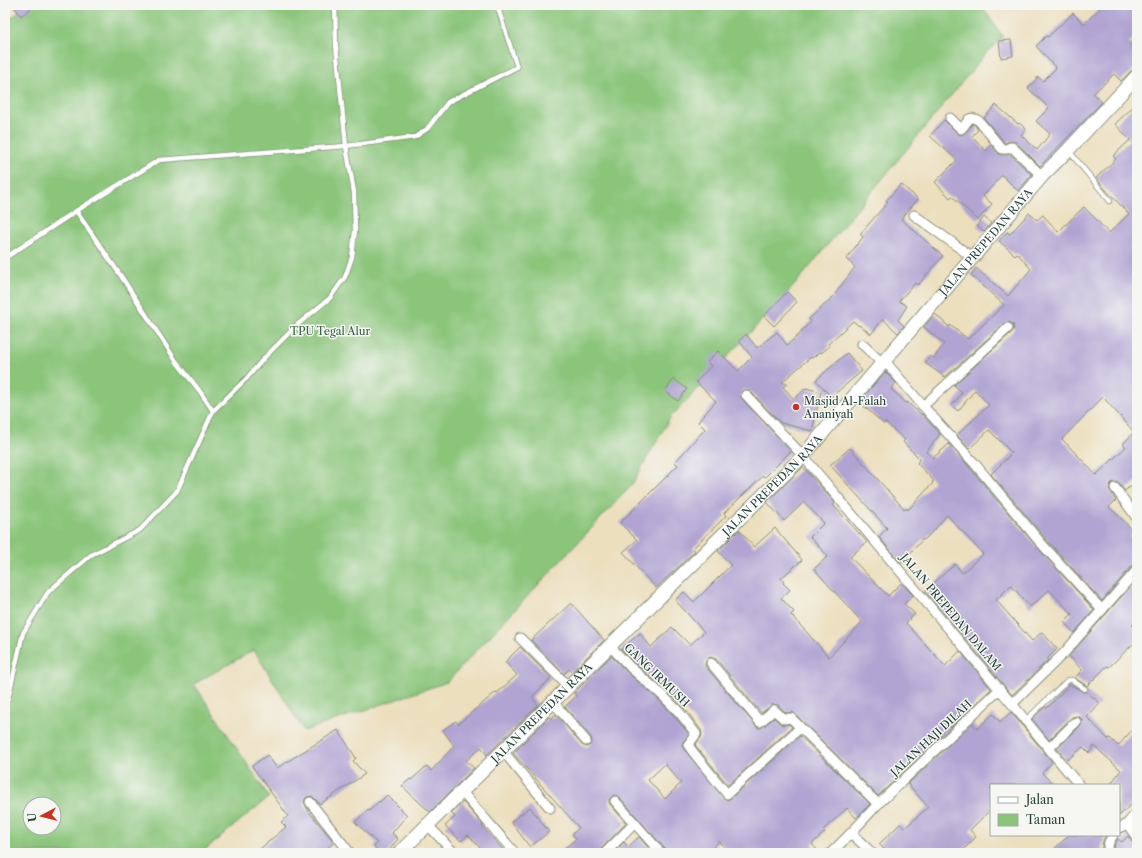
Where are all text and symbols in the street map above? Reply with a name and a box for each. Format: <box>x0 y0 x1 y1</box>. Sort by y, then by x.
street label: JALAN PREPEDAN RAYA <box>935 185 1036 300</box>
park label: TPU Tegal Alur <box>290 324 370 338</box>
place label: Masjid Al-Falah Ananiyah <box>803 394 886 421</box>
marker: Masjid Al-Falah Ananiyah <box>791 402 801 412</box>
street label: JALAN PREPEDAN RAYA <box>718 431 826 540</box>
street label: JALAN PREPEDAN DALAM <box>896 549 1004 674</box>
street label: GANG IRMUSH <box>621 640 693 710</box>
street label: JALAN PREPEDAN RAYA <box>487 659 596 767</box>
street label: JALAN HAJI DILAH <box>886 697 974 781</box>
legend <box>990 784 1120 836</box>
text: Jalan <box>1024 792 1054 807</box>
north arrow <box>22 796 62 836</box>
text: U <box>25 812 40 823</box>
text: Taman <box>1026 812 1066 827</box>

